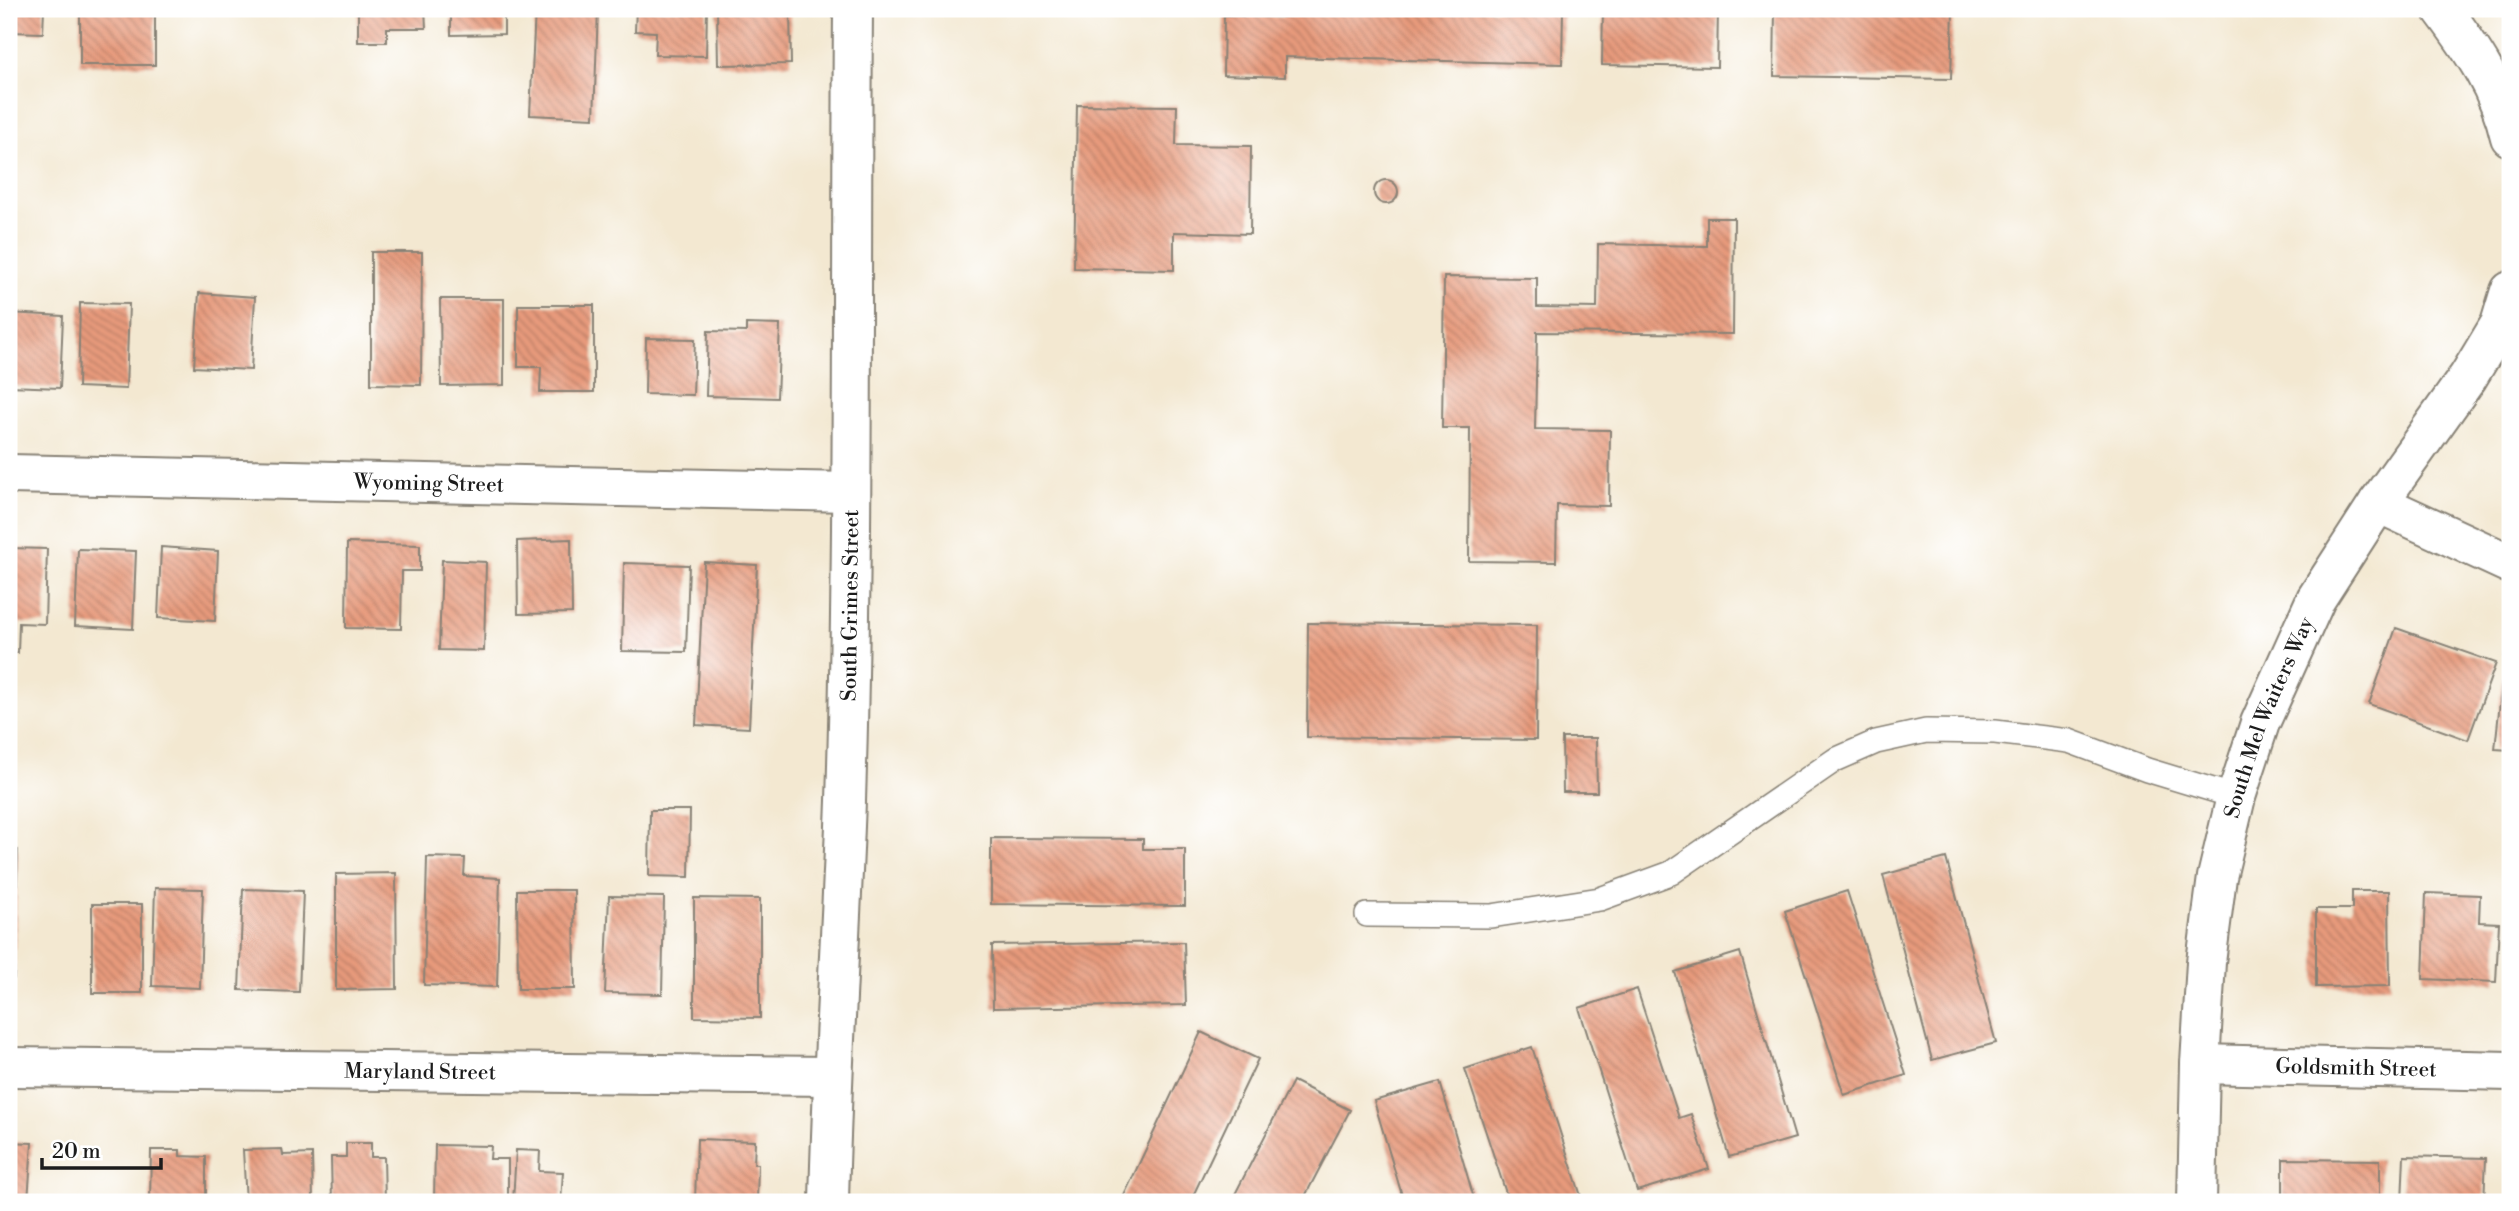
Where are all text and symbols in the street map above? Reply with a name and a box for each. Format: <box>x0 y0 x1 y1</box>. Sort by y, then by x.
street label: Wyoming Street <box>352 469 505 499</box>
street label: South Grimes Street <box>837 509 865 702</box>
street label: South Mel Waiters Way <box>2219 612 2320 821</box>
street label: Goldsmith Street <box>2275 1054 2437 1083</box>
street label: Maryland Street <box>344 1059 497 1086</box>
scale bar <box>42 1127 161 1171</box>
text: 20 m <box>52 1139 101 1165</box>

